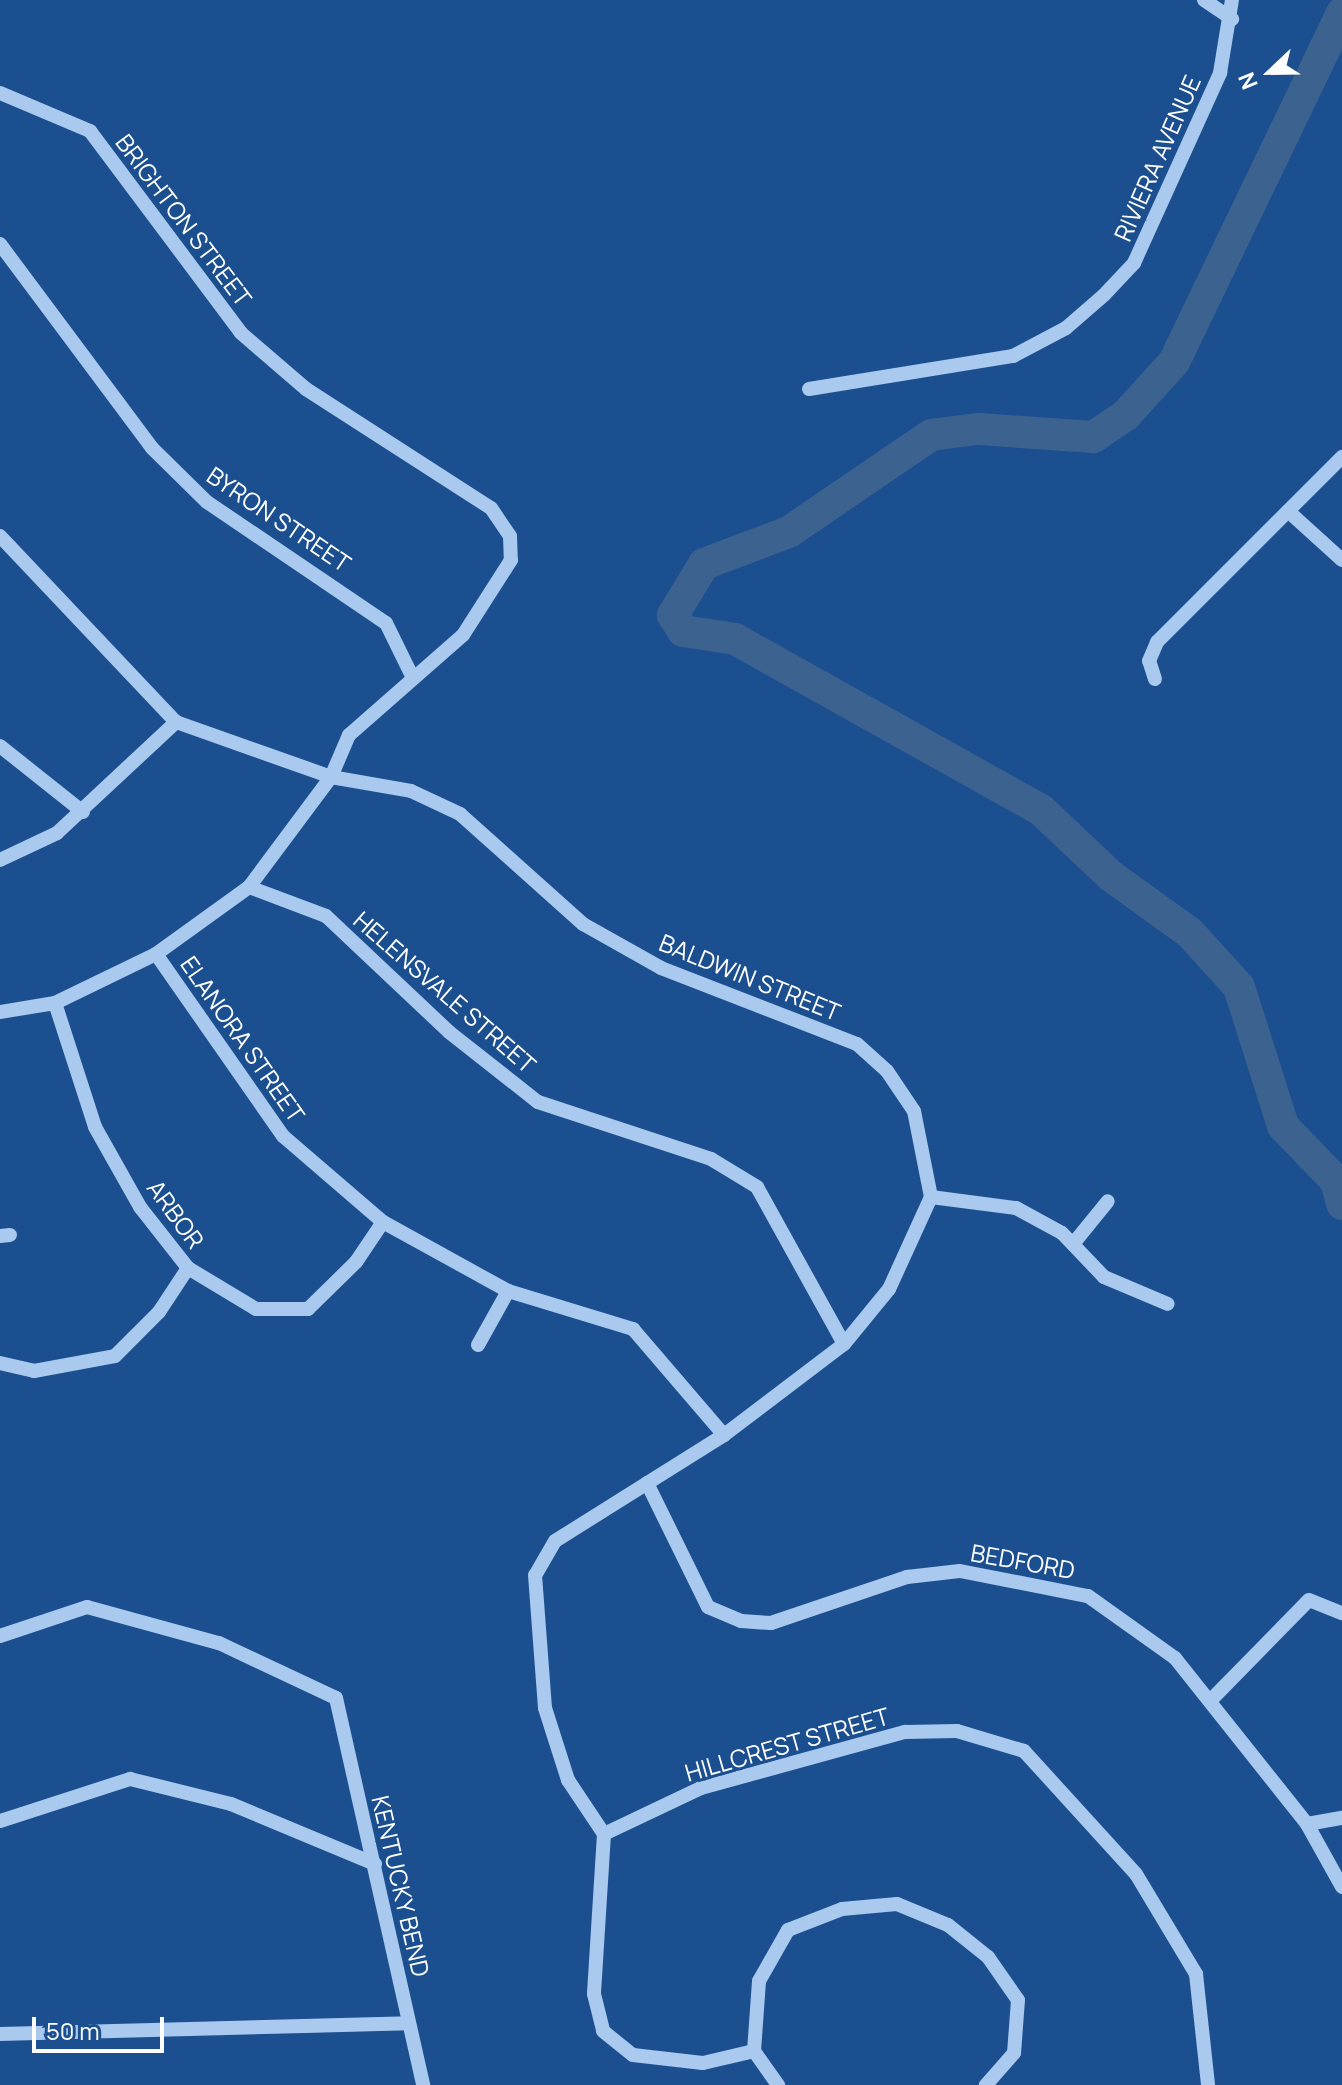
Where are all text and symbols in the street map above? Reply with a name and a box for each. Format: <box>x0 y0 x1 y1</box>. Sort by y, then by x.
north arrow <box>1230 32 1310 112</box>
text: N <box>1231 68 1265 94</box>
street label: RIVIERA AVENUE <box>1108 71 1206 245</box>
street label: BRIGHTON STREET <box>110 128 258 312</box>
street label: BYRON STREET <box>202 460 356 578</box>
street label: HELENSVALE STREET <box>348 905 542 1079</box>
street label: BALDWIN STREET <box>655 928 845 1026</box>
street label: ELANORA STREET <box>175 950 311 1128</box>
street label: ARBOR <box>142 1174 210 1254</box>
street label: BEDFORD <box>969 1538 1077 1584</box>
street label: HILLCREST STREET <box>681 1701 893 1787</box>
street label: KENTUCKY BEND <box>366 1792 436 1980</box>
scale bar <box>36 2001 168 2051</box>
text: 50 m <box>46 2014 100 2047</box>

